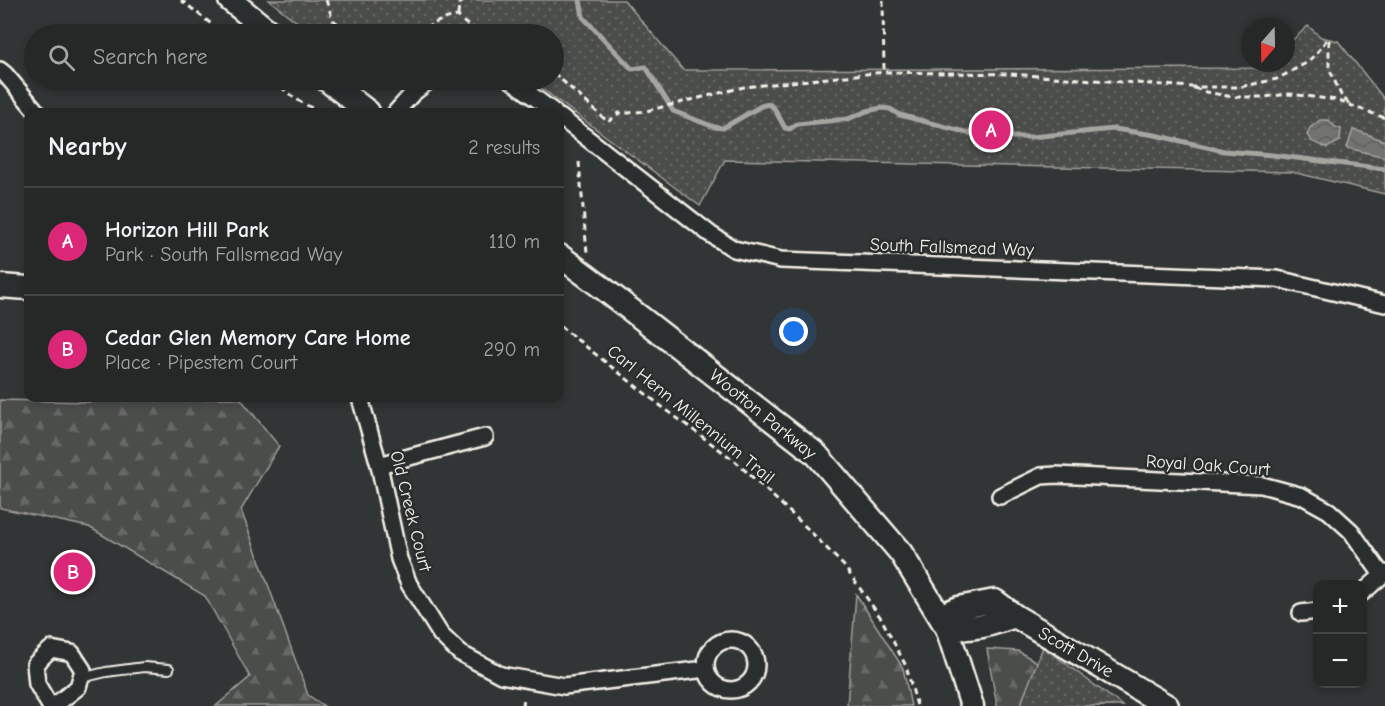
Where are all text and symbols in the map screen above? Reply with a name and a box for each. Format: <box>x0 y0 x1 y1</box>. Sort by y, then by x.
north arrow <box>1241 18 1295 72</box>
search box <box>24 24 564 90</box>
icon: search <box>45 41 78 74</box>
text: Search here <box>93 44 208 70</box>
pin: A <box>972 108 1010 152</box>
text: Nearby <box>48 132 127 162</box>
text: 2 results <box>468 136 540 159</box>
text: Horizon Hill Park <box>105 217 269 243</box>
text: A <box>62 230 73 253</box>
text: 110 m <box>489 230 540 253</box>
street label: South Fallsmead Way <box>870 234 1035 261</box>
text: Park · South Fallsmead Way <box>105 243 342 266</box>
your location <box>779 317 808 346</box>
text: Cedar Glen Memory Care Home <box>105 325 411 351</box>
text: B <box>61 338 74 361</box>
text: 290 m <box>484 338 540 361</box>
street label: Carl Henn Millennium Trail <box>603 340 779 488</box>
text: Place · Pipestem Court <box>105 351 297 374</box>
street label: Wootton Parkway <box>705 365 821 464</box>
street label: Old Creek Court <box>385 449 436 575</box>
street label: Royal Oak Court <box>1145 451 1272 480</box>
pin: B <box>54 550 92 594</box>
map controls <box>1313 580 1367 688</box>
button: + <box>1313 580 1367 634</box>
street label: Scott Drive <box>1035 623 1117 682</box>
button: − <box>1313 634 1367 688</box>

